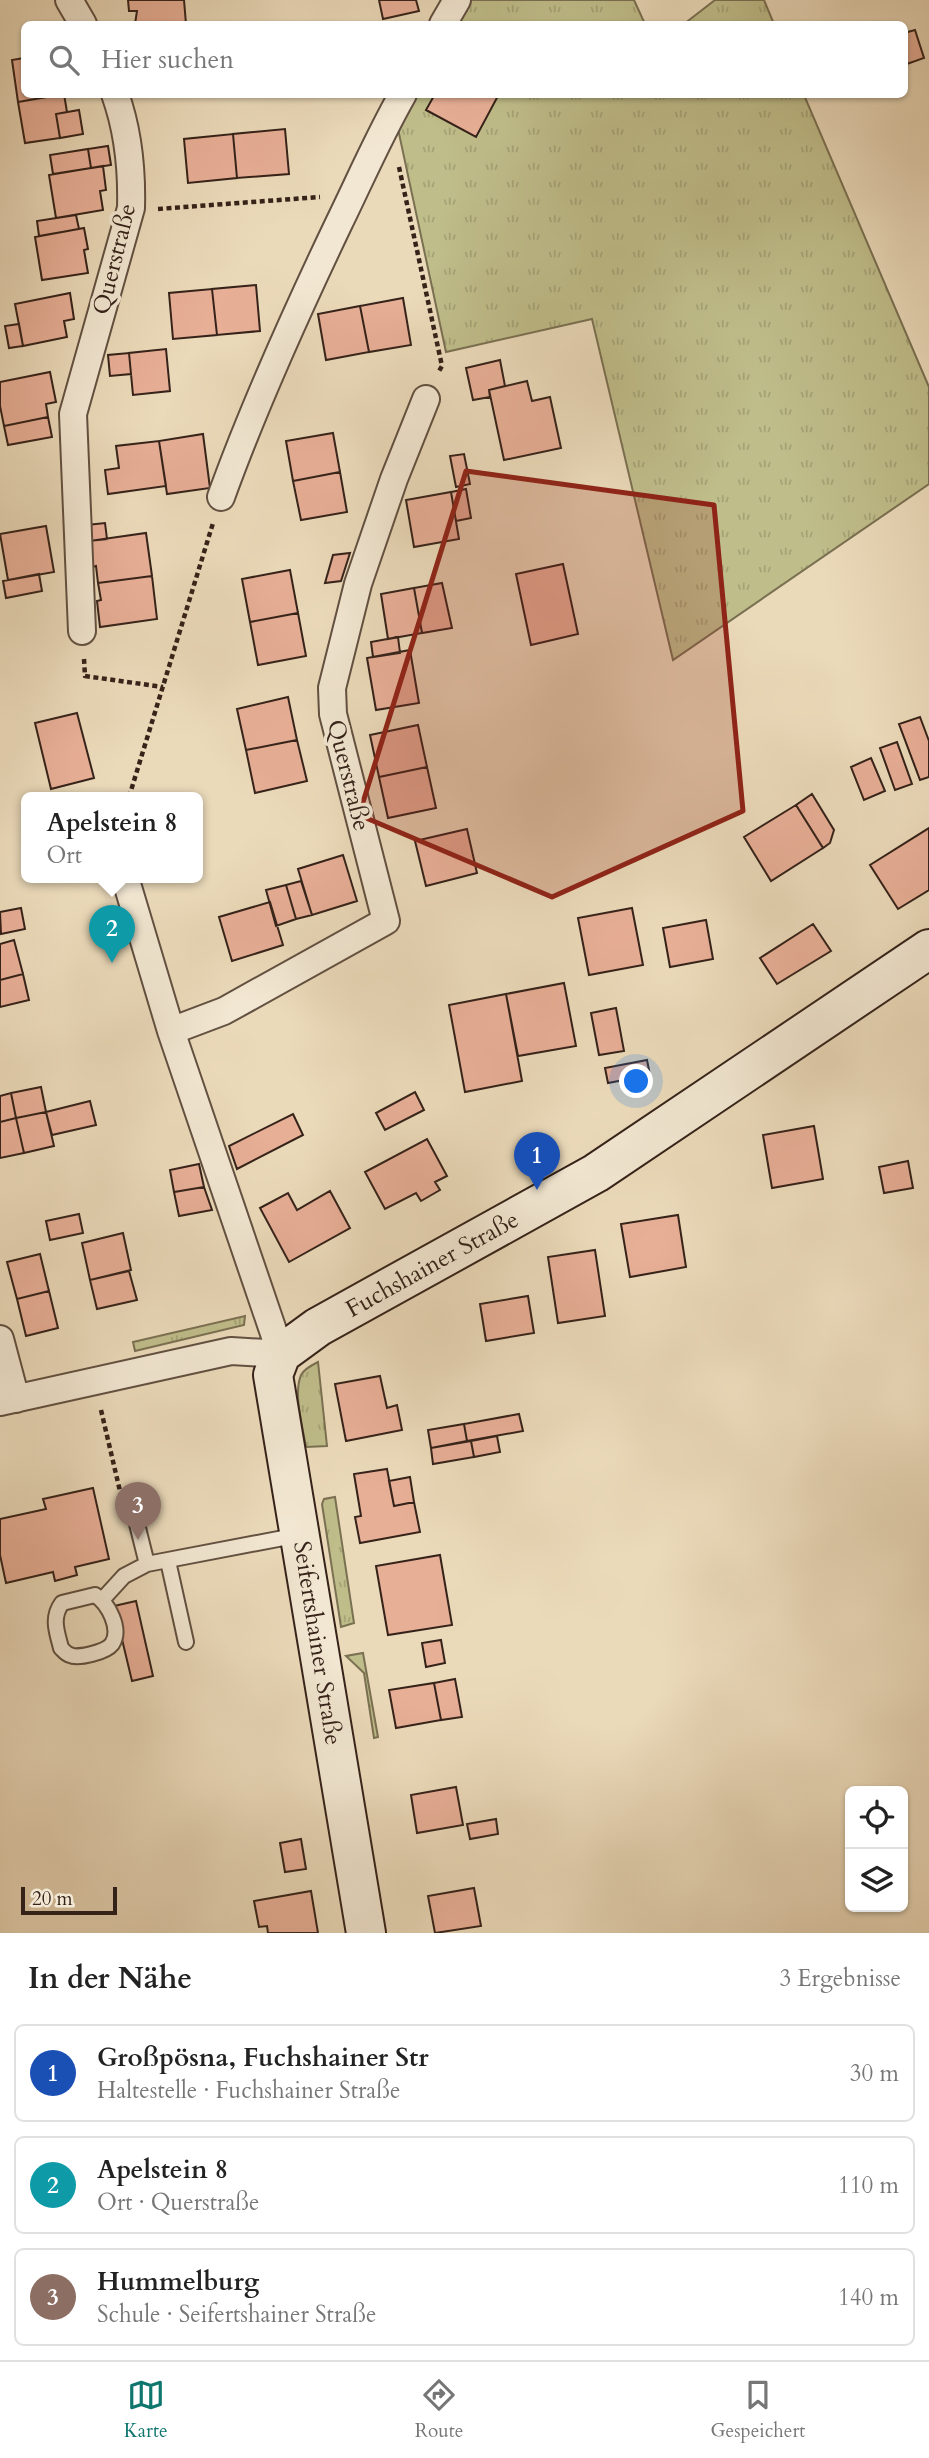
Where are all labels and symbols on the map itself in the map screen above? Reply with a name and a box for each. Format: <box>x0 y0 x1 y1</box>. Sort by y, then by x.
street label: Querstraße <box>85 200 144 318</box>
street label: Querstraße <box>319 716 378 834</box>
pin: 2 <box>89 905 135 963</box>
your location <box>619 1064 653 1098</box>
pin: 1 <box>514 1132 560 1190</box>
street label: Fuchshainer Straße <box>340 1203 525 1326</box>
pin: 3 <box>115 1482 161 1540</box>
street label: Seifertshainer Straße <box>285 1539 350 1747</box>
scale bar <box>21 1884 117 1916</box>

